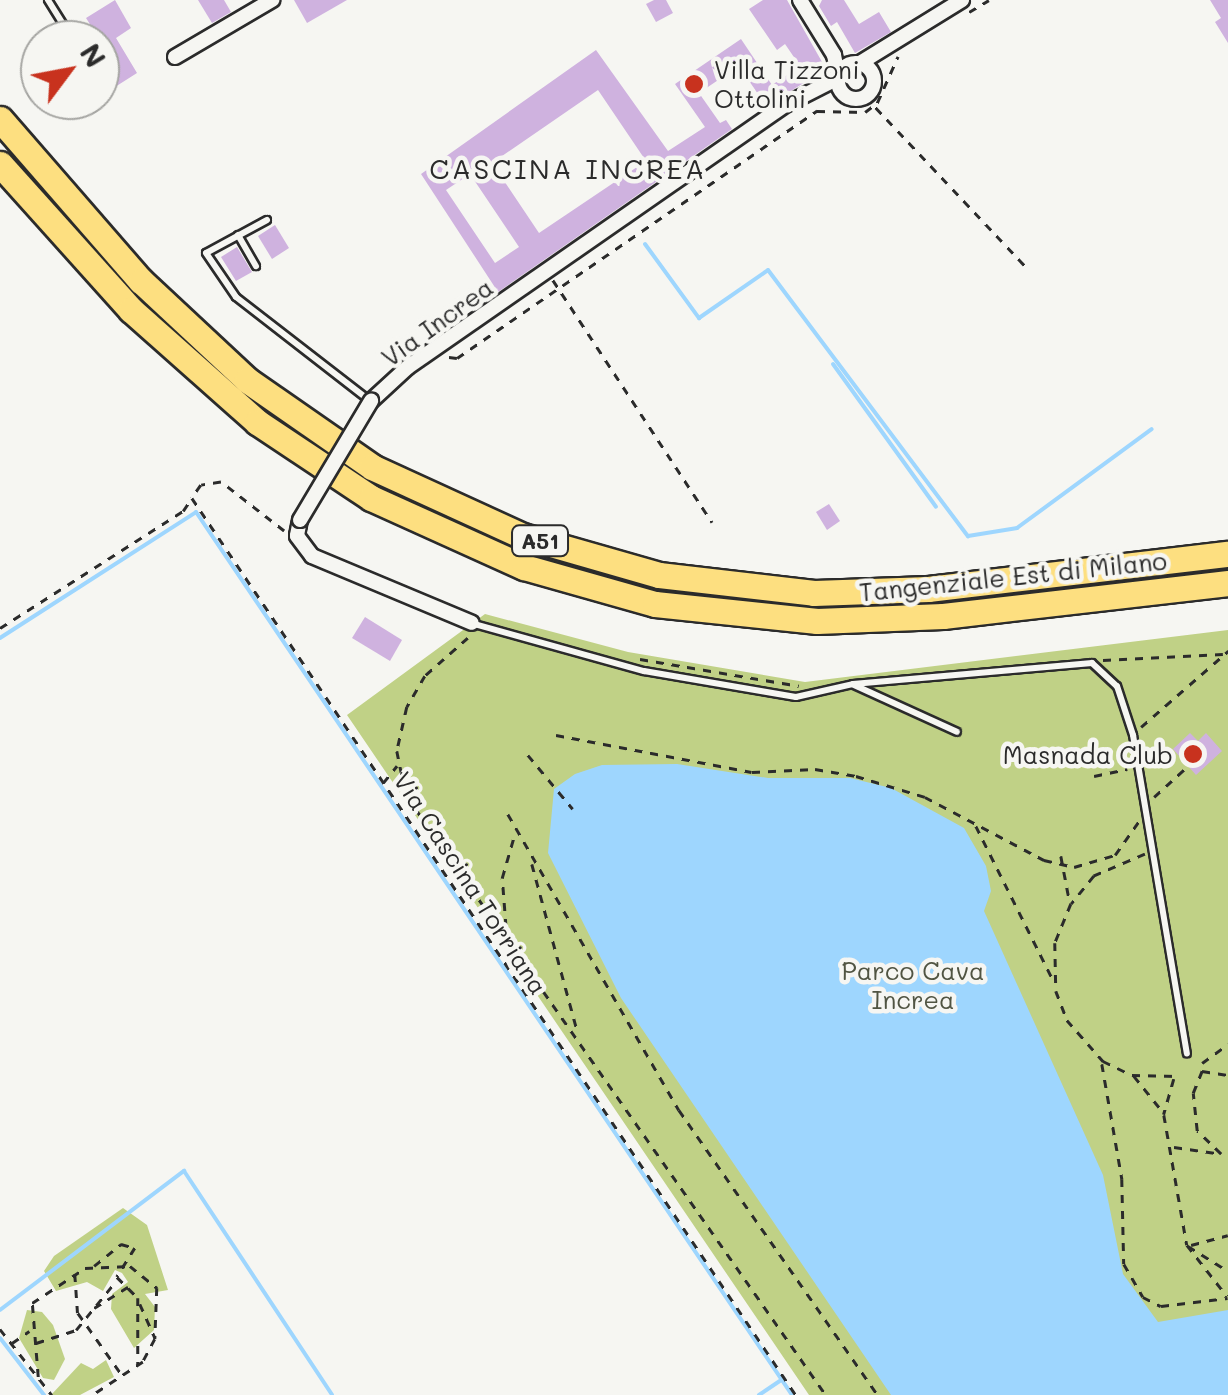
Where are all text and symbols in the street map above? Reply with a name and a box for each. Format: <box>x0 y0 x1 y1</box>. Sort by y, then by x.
north arrow <box>20 20 120 120</box>
text: N <box>73 37 115 74</box>
place label: Villa Tizzoni Ottolini <box>714 55 860 114</box>
marker: Villa Tizzoni Ottolini <box>683 73 705 95</box>
district label: CASCINA INCREA <box>429 151 707 185</box>
street label: Via Increa <box>375 272 499 372</box>
road number: A51 <box>510 524 570 558</box>
street label: Tangenziale Est di Milano <box>858 545 1168 607</box>
place label: Masnada Club <box>1003 739 1173 769</box>
marker: Masnada Club <box>1182 743 1204 765</box>
street label: Via Cascina Torriana <box>388 766 554 1000</box>
park label: Parco Cava Increa <box>841 956 985 1015</box>

